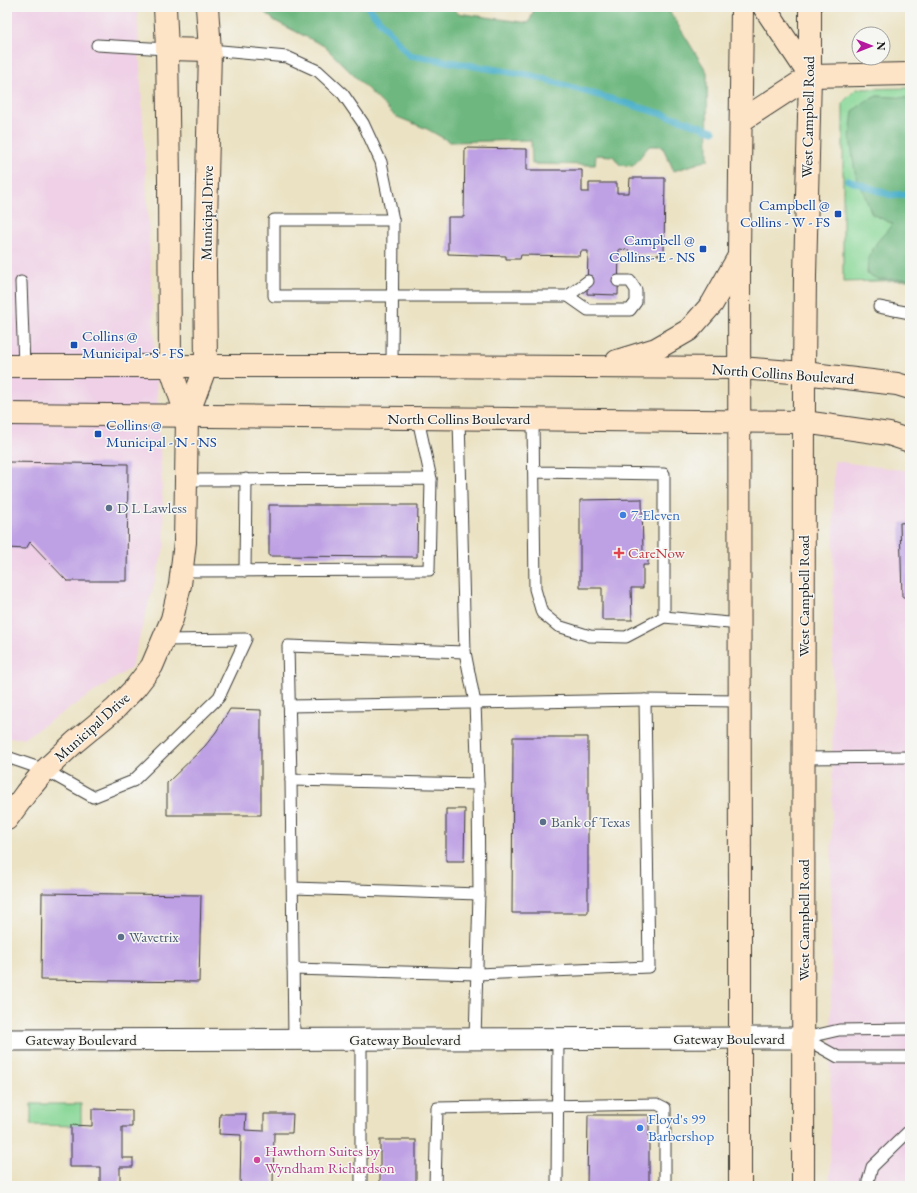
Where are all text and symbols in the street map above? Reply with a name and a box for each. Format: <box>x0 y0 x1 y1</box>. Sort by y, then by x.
north arrow <box>851 26 891 66</box>
text: N <box>874 42 888 51</box>
street label: West Campbell Road <box>797 55 818 178</box>
street label: Municipal Drive <box>196 165 217 261</box>
place label: Campbell @ Collins - W - FS <box>740 195 830 231</box>
marker: Campbell @ Collins - W - FS <box>833 209 843 219</box>
place label: Campbell @ Collins- E - NS <box>609 230 695 266</box>
marker: Campbell @ Collins- E - NS <box>698 244 708 254</box>
place label: Collins @ Municipal - S - FS <box>82 326 184 362</box>
marker: Collins @ Municipal - S - FS <box>69 340 79 350</box>
street label: North Collins Boulevard <box>711 359 855 388</box>
street label: North Collins Boulevard <box>388 409 531 428</box>
place label: Collins @ Municipal - N - NS <box>106 415 217 451</box>
marker: Collins @ Municipal - N - NS <box>93 429 103 439</box>
place label: D L Lawless <box>117 498 187 517</box>
marker: D L Lawless <box>104 503 114 513</box>
place label: 7-Eleven <box>631 505 680 524</box>
marker: 7-Eleven <box>618 510 628 520</box>
street label: West Campbell Road <box>794 535 813 657</box>
place label: CareNow <box>628 543 686 562</box>
marker: CareNow <box>613 547 625 559</box>
street label: Municipal Drive <box>50 688 133 765</box>
place label: Bank of Texas <box>551 812 630 831</box>
marker: Bank of Texas <box>538 817 548 827</box>
street label: West Campbell Road <box>794 859 813 981</box>
place label: Wavetrix <box>129 927 179 946</box>
marker: Wavetrix <box>116 932 126 942</box>
street label: Gateway Boulevard <box>673 1029 785 1048</box>
street label: Gateway Boulevard <box>25 1030 137 1049</box>
street label: Gateway Boulevard <box>349 1030 461 1049</box>
place label: Floyd's 99 Barbershop <box>648 1109 714 1145</box>
marker: Floyd's 99 Barbershop <box>635 1123 645 1133</box>
place label: Hawthorn Suites by Wyndham Richardson <box>265 1141 395 1177</box>
marker: Hawthorn Suites by Wyndham Richardson <box>252 1155 262 1165</box>

